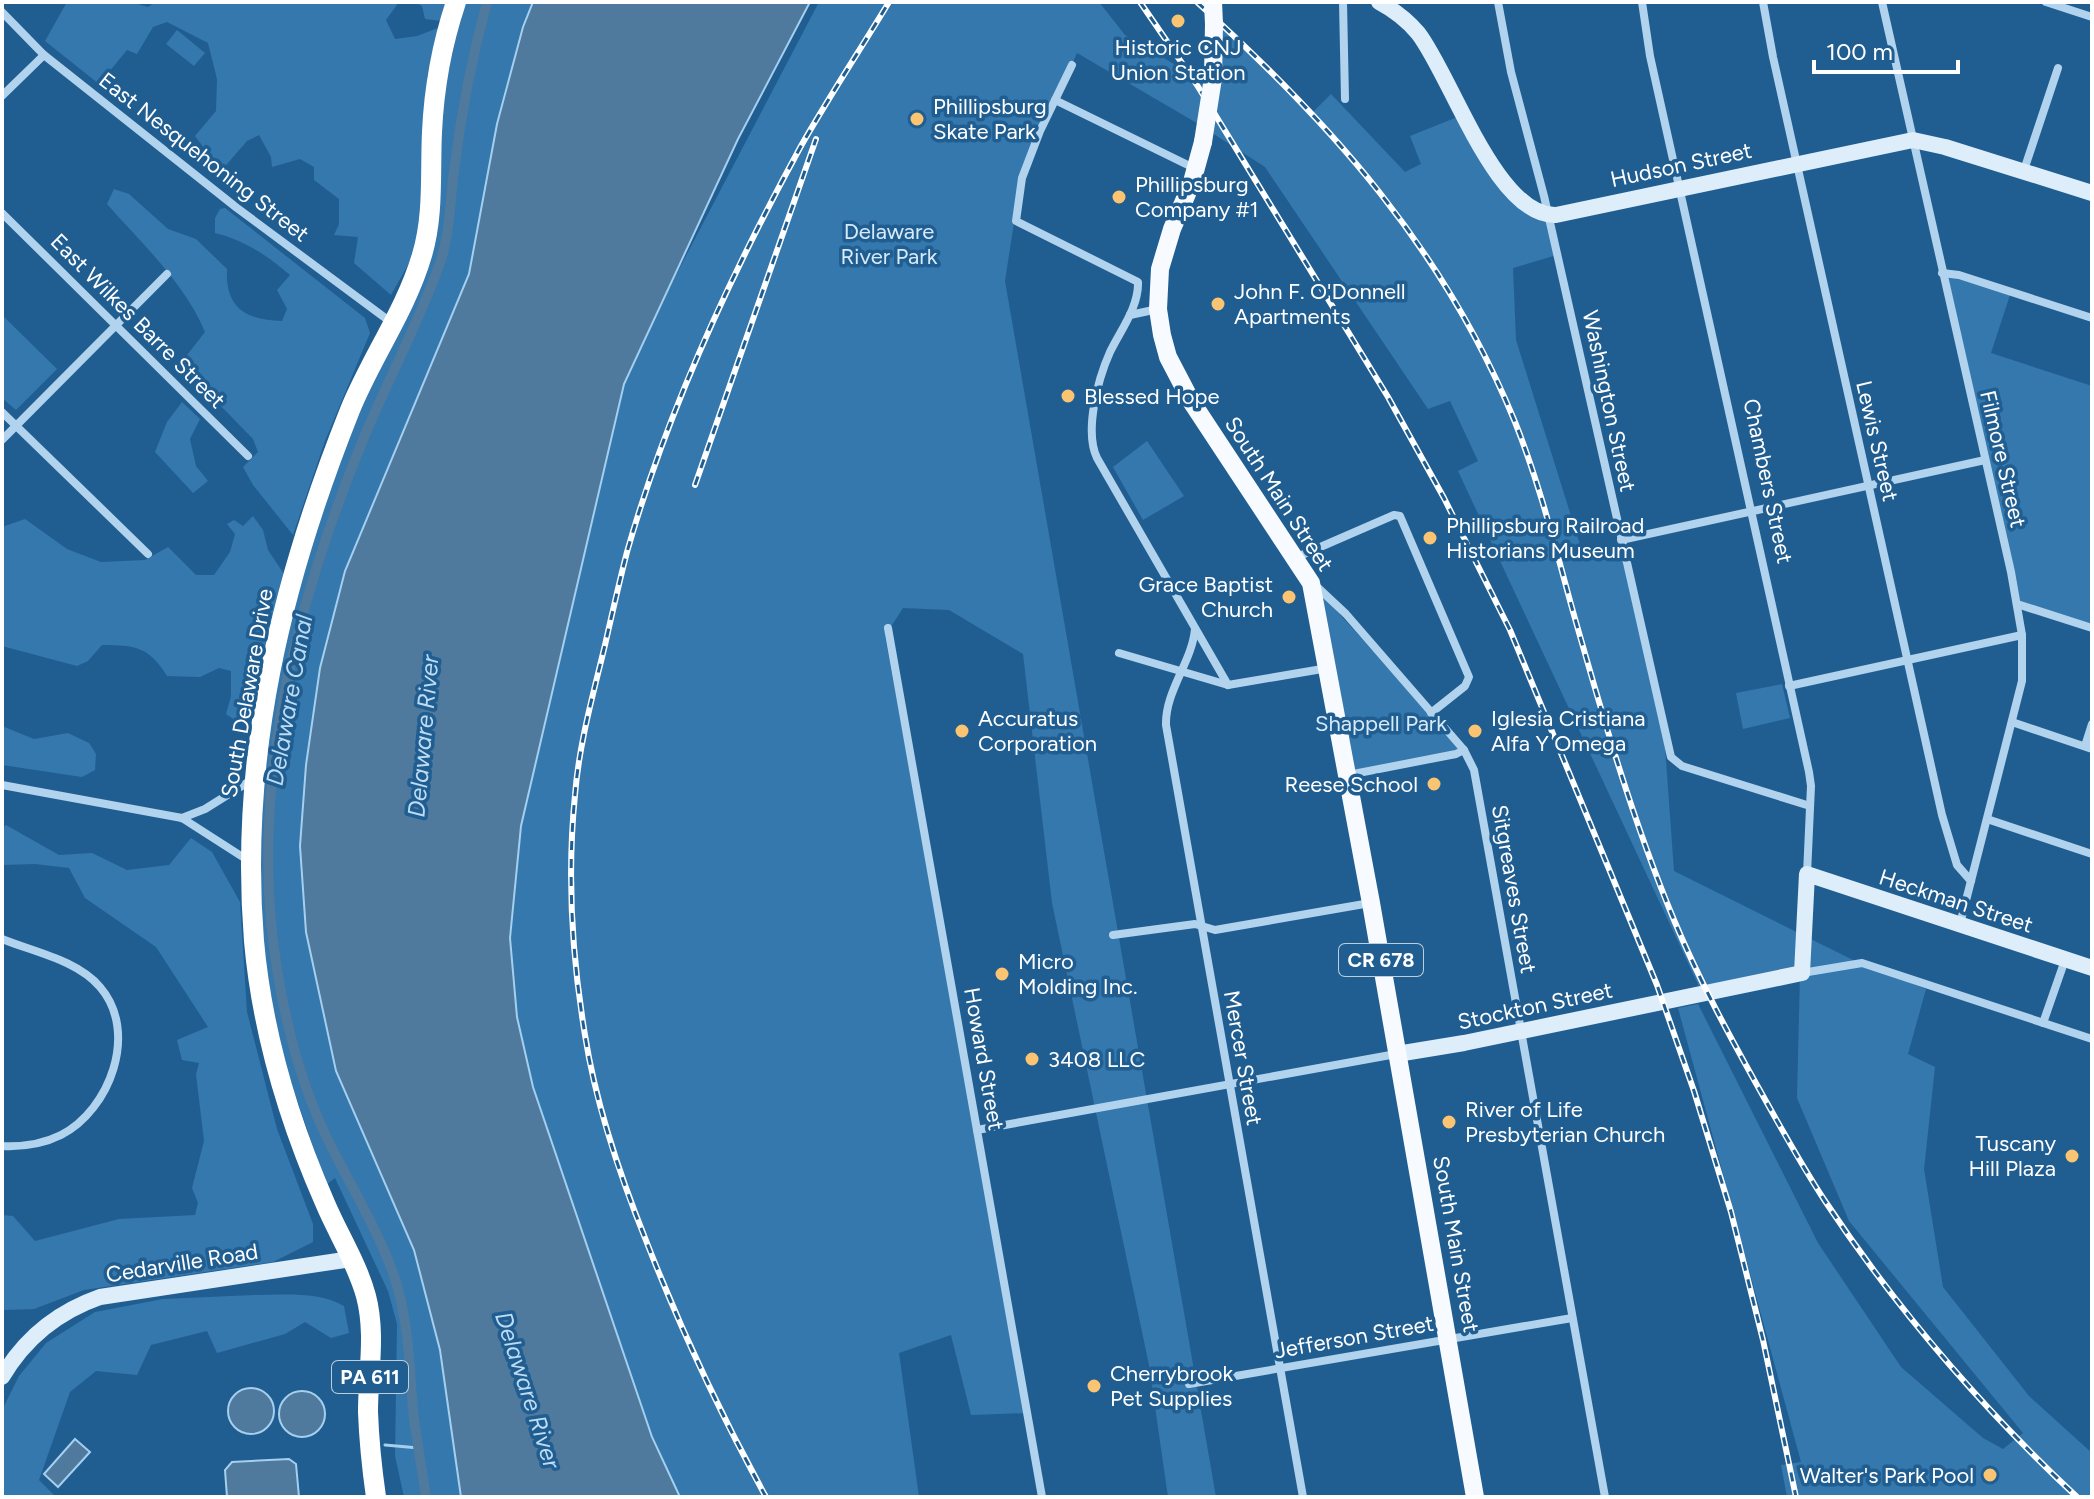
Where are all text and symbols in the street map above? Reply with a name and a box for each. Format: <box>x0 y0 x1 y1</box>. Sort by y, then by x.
marker: Historic CNJ Union Station <box>1169 12 1187 30</box>
scale bar <box>1814 24 1958 74</box>
place label: Historic CNJ Union Station <box>1111 34 1245 86</box>
text: 100 m <box>1826 37 1893 66</box>
street label: East Nesquehoning Street <box>94 67 314 247</box>
place label: Phillipsburg Skate Park <box>933 93 1047 145</box>
marker: Phillipsburg Skate Park <box>908 110 926 128</box>
street label: Hudson Street <box>1608 137 1754 193</box>
place label: Phillipsburg Company #1 <box>1135 171 1259 223</box>
marker: Phillipsburg Company #1 <box>1110 188 1128 206</box>
park label: Delaware River Park <box>841 218 938 270</box>
street label: East Wilkes Barre Street <box>45 228 231 414</box>
place label: John F. O'Donnell Apartments <box>1234 278 1406 330</box>
marker: John F. O'Donnell Apartments <box>1209 295 1227 313</box>
street label: Washington Street <box>1577 308 1641 494</box>
street label: Lewis Street <box>1850 378 1904 504</box>
place label: Blessed Hope <box>1084 383 1219 410</box>
marker: Blessed Hope <box>1059 387 1077 405</box>
street label: Filmore Street <box>1974 388 2032 530</box>
street label: Chambers Street <box>1737 396 1799 566</box>
street label: South Main Street <box>1219 412 1339 576</box>
place label: Phillipsburg Railroad Historians Museum <box>1446 512 1644 564</box>
marker: Phillipsburg Railroad Historians Museum <box>1421 529 1439 547</box>
place label: Grace Baptist Church <box>1139 571 1273 623</box>
street label: South Delaware Drive <box>215 586 279 800</box>
marker: Grace Baptist Church <box>1280 588 1298 606</box>
water label: Delaware Canal <box>260 612 318 788</box>
water label: Delaware River <box>401 653 445 818</box>
place label: Accuratus Corporation <box>978 705 1097 757</box>
place label: Iglesia Cristiana Alfa Y Omega <box>1491 705 1646 757</box>
park label: Shappell Park <box>1315 710 1447 737</box>
marker: Accuratus Corporation <box>953 722 971 740</box>
marker: Iglesia Cristiana Alfa Y Omega <box>1466 722 1484 740</box>
place label: Reese School <box>1284 771 1418 798</box>
marker: Reese School <box>1425 775 1443 793</box>
street label: Sitgreaves Street <box>1486 803 1542 975</box>
street label: Heckman Street <box>1876 863 2036 939</box>
road number: CR 678 <box>1339 944 1423 976</box>
place label: Micro Molding Inc. <box>1018 948 1138 1000</box>
marker: Micro Molding Inc. <box>993 965 1011 983</box>
street label: Stockton Street <box>1455 976 1615 1036</box>
street label: Howard Street <box>958 985 1010 1133</box>
street label: Mercer Street <box>1218 988 1268 1128</box>
place label: 3408 LLC <box>1048 1046 1146 1073</box>
marker: 3408 LLC <box>1023 1050 1041 1068</box>
place label: River of Life Presbyterian Church <box>1465 1096 1665 1148</box>
marker: River of Life Presbyterian Church <box>1440 1113 1458 1131</box>
place label: Tuscany Hill Plaza <box>1968 1130 2056 1182</box>
marker: Tuscany Hill Plaza <box>2063 1147 2081 1165</box>
street label: South Main Street <box>1427 1154 1485 1334</box>
street label: Cedarville Road <box>104 1238 260 1288</box>
water label: Delaware River <box>489 1308 567 1473</box>
street label: Jefferson Street <box>1272 1310 1436 1364</box>
place label: Cherrybrook Pet Supplies <box>1110 1360 1233 1412</box>
road number: PA 611 <box>332 1361 408 1393</box>
marker: Cherrybrook Pet Supplies <box>1085 1377 1103 1395</box>
place label: Walter's Park Pool <box>1800 1462 1974 1489</box>
marker: Walter's Park Pool <box>1981 1466 1999 1484</box>

